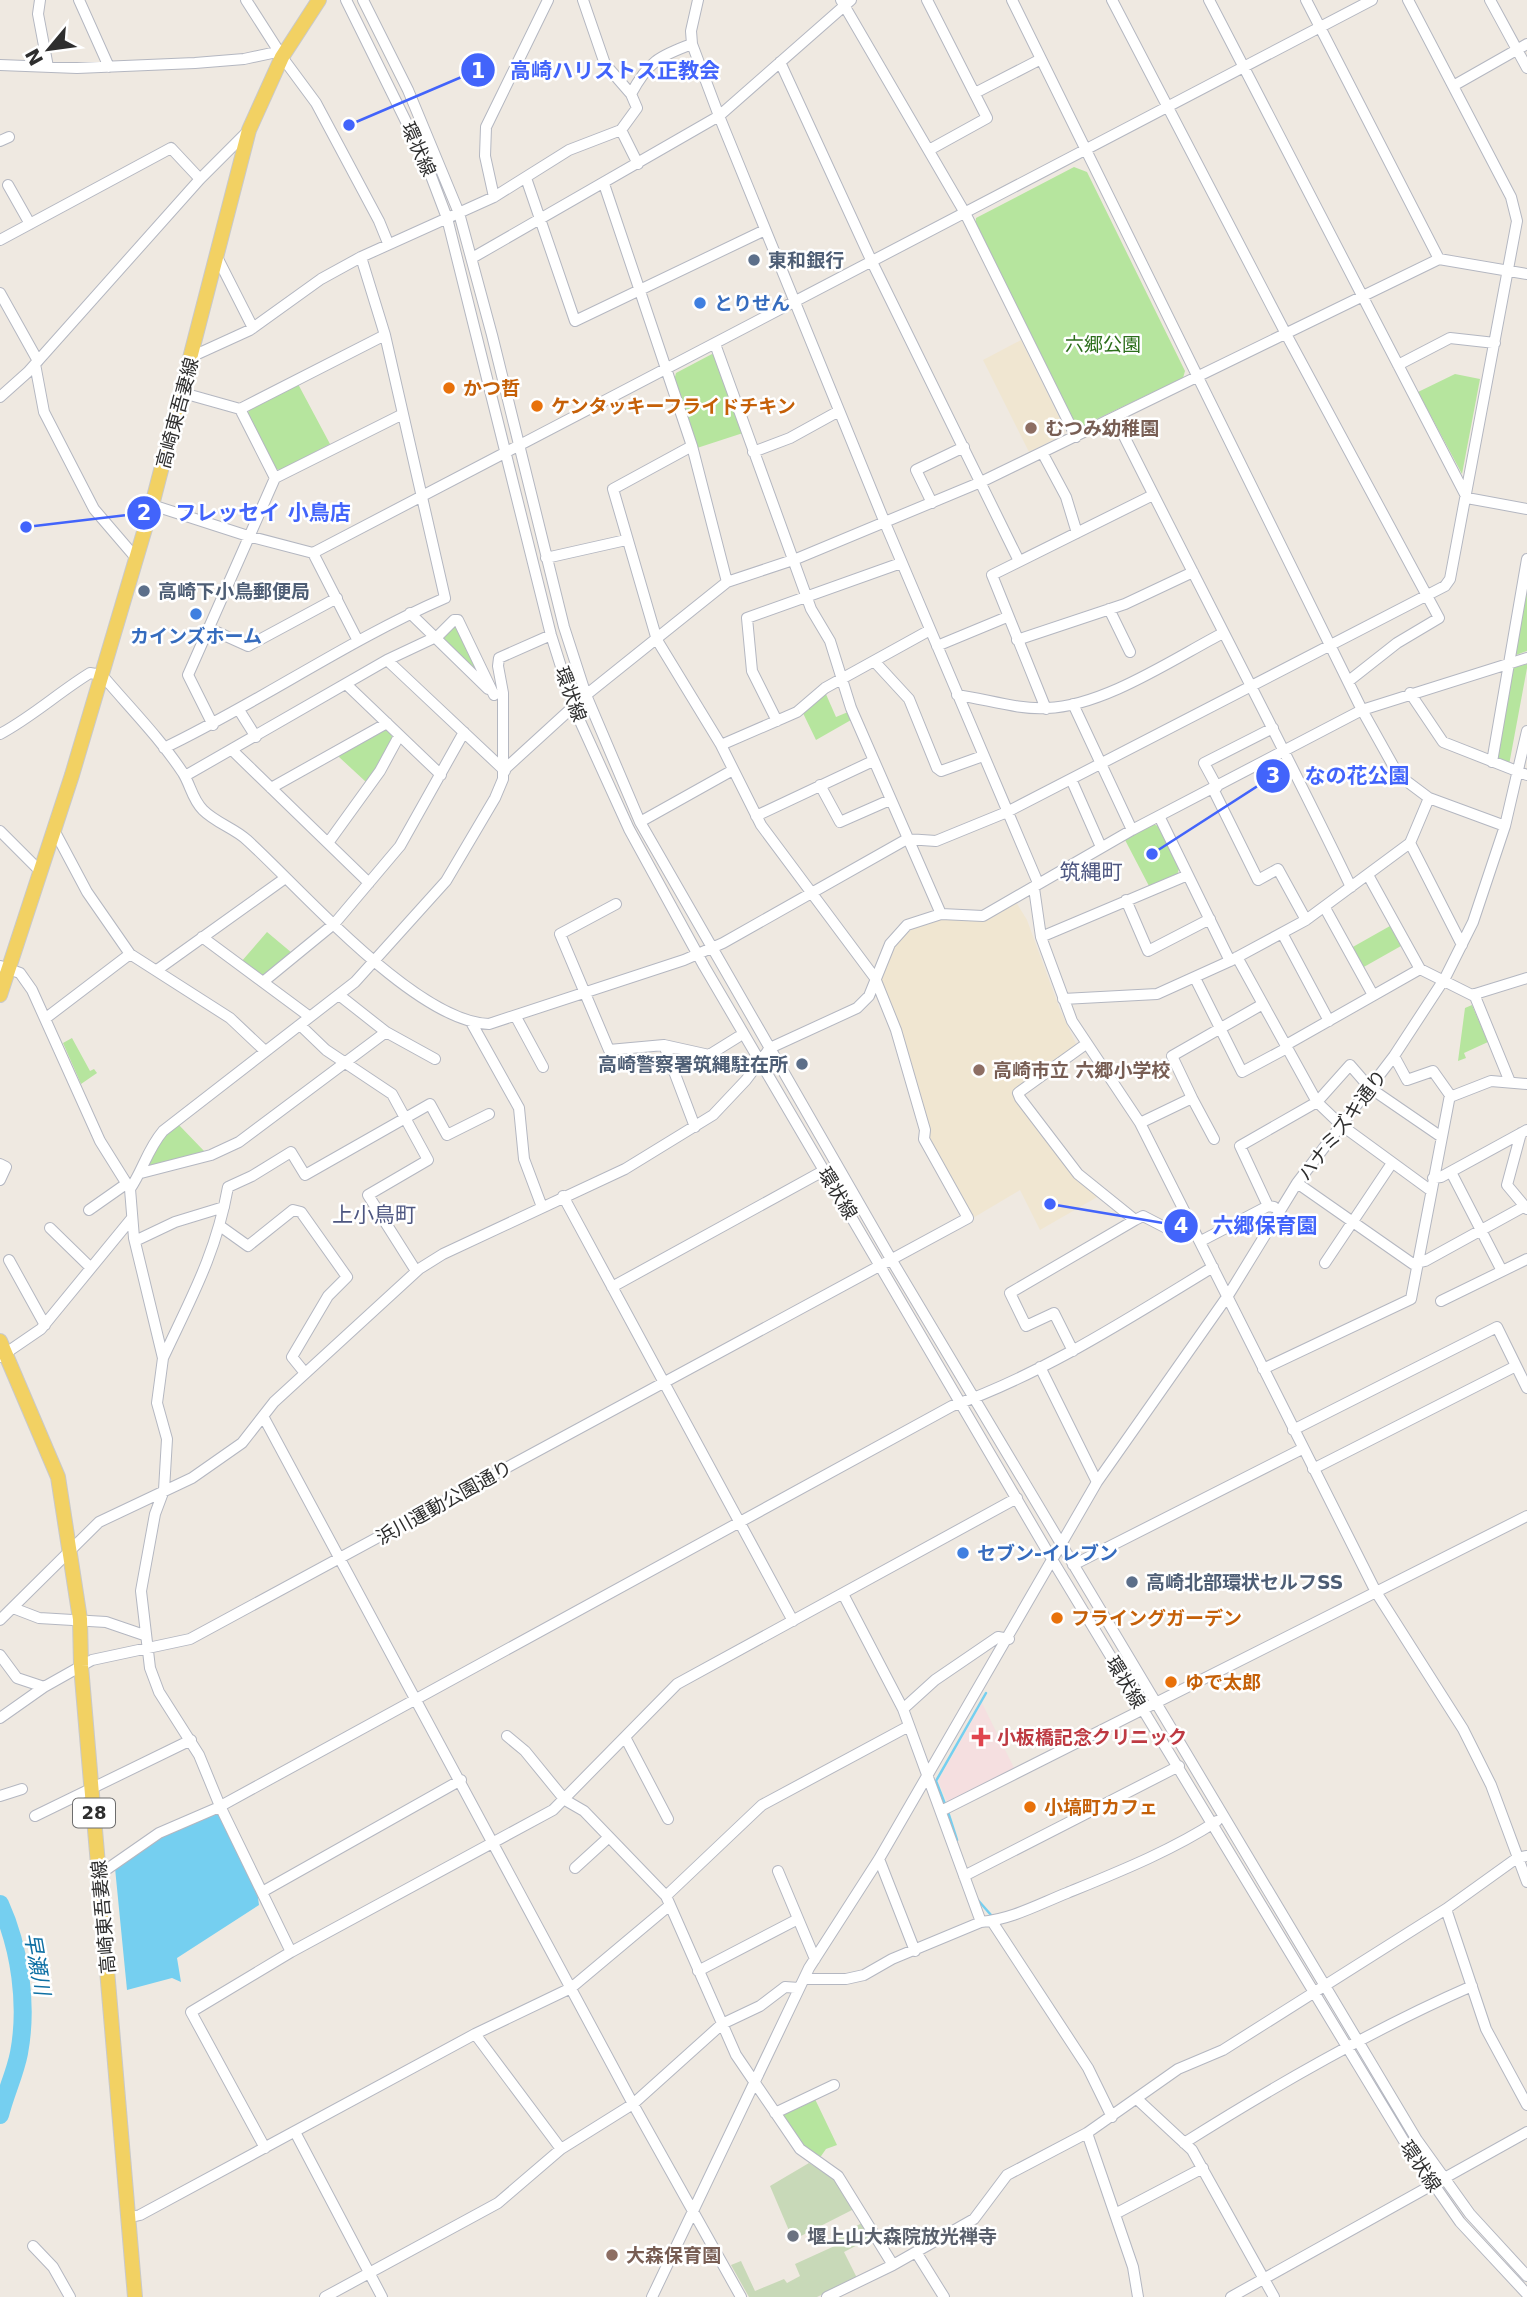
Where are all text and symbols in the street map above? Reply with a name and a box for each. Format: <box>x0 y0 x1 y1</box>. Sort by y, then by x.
north arrow <box>14 14 84 84</box>
text: N <box>21 45 48 70</box>
callout: 高崎ハリストス正教会 <box>461 49 734 91</box>
text: 1 <box>471 59 485 83</box>
text: 高崎ハリストス正教会 <box>510 59 720 83</box>
street label: 環状線 <box>397 118 441 180</box>
place label: 東和銀行 <box>768 249 844 271</box>
marker: 東和銀行 <box>746 252 762 268</box>
place label: とりせん <box>714 292 790 314</box>
marker: とりせん <box>692 295 708 311</box>
park label: 六郷公園 <box>1065 333 1141 355</box>
street label: 高崎東吾妻線 <box>152 355 202 471</box>
place label: かつ哲 <box>463 377 520 399</box>
marker: かつ哲 <box>441 380 457 396</box>
place label: ケンタッキーフライドチキン <box>551 395 796 417</box>
marker: ケンタッキーフライドチキン <box>529 398 545 414</box>
place label: むつみ幼稚園 <box>1045 417 1159 439</box>
marker: むつみ幼稚園 <box>1023 420 1039 436</box>
callout: フレッセイ 小鳥店 <box>126 492 364 534</box>
text: 2 <box>137 501 151 525</box>
text: フレッセイ 小鳥店 <box>175 501 351 525</box>
place label: 高崎下小鳥郵便局 <box>158 580 310 602</box>
marker: 高崎下小鳥郵便局 <box>136 583 152 599</box>
marker: カインズホーム <box>188 606 204 622</box>
place label: カインズホーム <box>130 625 262 647</box>
street label: 環状線 <box>551 663 591 725</box>
callout: なの花公園 <box>1256 755 1424 797</box>
text: 3 <box>1266 764 1280 788</box>
text: なの花公園 <box>1305 764 1410 788</box>
district label: 筑縄町 <box>1060 860 1123 884</box>
place label: 高崎警察署筑縄駐在所 <box>598 1053 788 1075</box>
marker: 高崎警察署筑縄駐在所 <box>794 1056 810 1072</box>
place label: 高崎市立 六郷小学校 <box>993 1059 1171 1081</box>
marker: 高崎市立 六郷小学校 <box>971 1062 987 1078</box>
street label: ハナミズキ通り <box>1293 1065 1391 1185</box>
street label: 環状線 <box>814 1163 862 1223</box>
district label: 上小鳥町 <box>332 1203 416 1227</box>
callout: 六郷保育園 <box>1163 1205 1331 1247</box>
text: 4 <box>1174 1214 1188 1238</box>
text: 六郷保育園 <box>1213 1214 1318 1238</box>
street label: 浜川運動公園通り <box>372 1456 516 1548</box>
place label: セブン-イレブン <box>977 1542 1118 1564</box>
marker: セブン-イレブン <box>955 1545 971 1561</box>
place label: 高崎北部環状セルフSS <box>1146 1571 1344 1593</box>
marker: 高崎北部環状セルフSS <box>1124 1574 1140 1590</box>
place label: フライングガーデン <box>1071 1607 1242 1629</box>
marker: フライングガーデン <box>1049 1610 1065 1626</box>
street label: 環状線 <box>1102 1652 1150 1712</box>
place label: ゆで太郎 <box>1185 1671 1261 1693</box>
marker: ゆで太郎 <box>1163 1674 1179 1690</box>
place label: 小板橋記念クリニック <box>997 1726 1187 1748</box>
marker: 小板橋記念クリニック <box>971 1727 991 1747</box>
place label: 小塙町カフェ <box>1044 1796 1158 1818</box>
road number: 28 <box>73 1798 115 1828</box>
marker: 小塙町カフェ <box>1022 1799 1038 1815</box>
street label: 高崎東吾妻線 <box>87 1859 119 1975</box>
water label: 早瀬川 <box>20 1931 55 1999</box>
street label: 環状線 <box>1396 2136 1446 2196</box>
place label: 堰上山大森院放光禅寺 <box>807 2225 997 2247</box>
marker: 堰上山大森院放光禅寺 <box>785 2228 801 2244</box>
place label: 大森保育園 <box>626 2244 721 2266</box>
marker: 大森保育園 <box>604 2247 620 2263</box>

